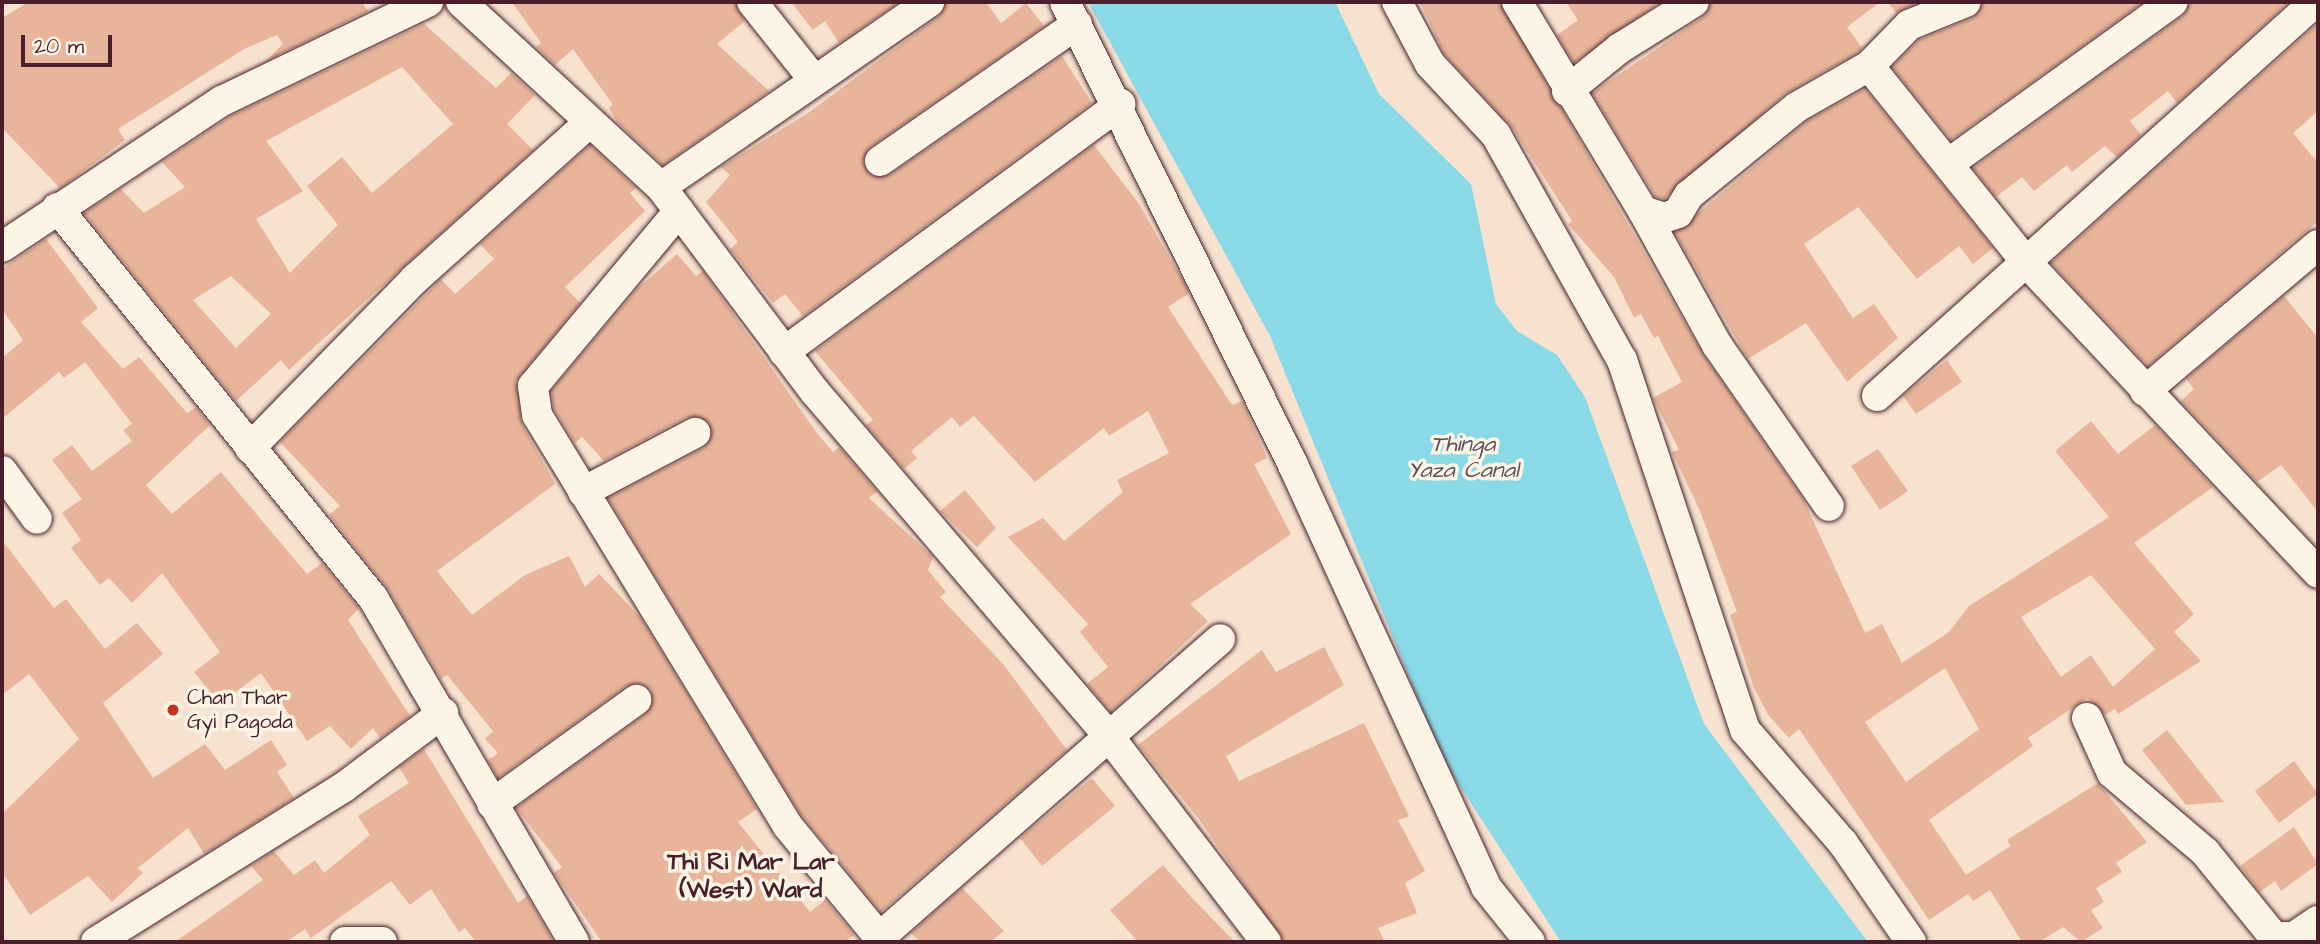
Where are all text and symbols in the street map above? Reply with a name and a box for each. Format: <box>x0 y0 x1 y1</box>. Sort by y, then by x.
scale bar <box>24 21 116 65</box>
text: 20 m <box>34 32 84 61</box>
water label: Thinga Yaza Canal <box>1407 430 1519 484</box>
place label: Chan Thar Gyi Pagoda <box>187 685 293 735</box>
marker: Chan Thar Gyi Pagoda <box>165 702 181 718</box>
district label: Thi Ri Mar Lar (West) Ward <box>667 849 835 905</box>

